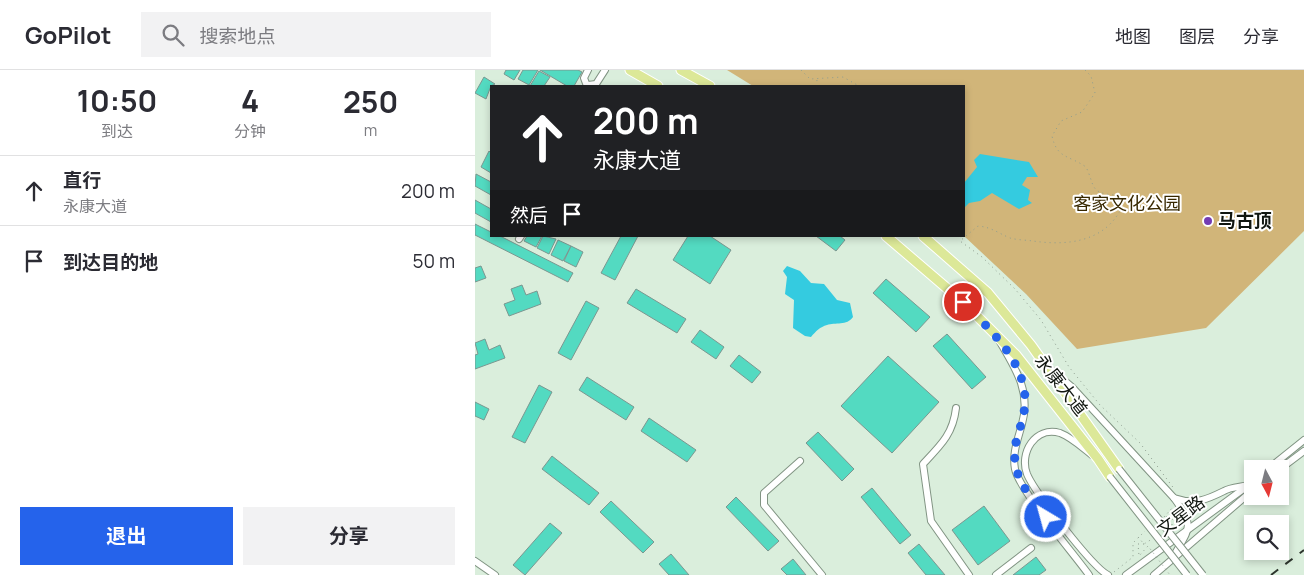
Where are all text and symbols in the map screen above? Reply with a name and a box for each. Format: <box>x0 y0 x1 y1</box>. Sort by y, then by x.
search box <box>141 12 491 57</box>
text: GoPilot <box>25 18 111 51</box>
icon: search <box>159 21 187 49</box>
text: 搜索地点 <box>199 23 275 49</box>
text: 地图 <box>1115 24 1151 48</box>
text: 图层 <box>1179 24 1215 48</box>
text: 分享 <box>1243 24 1279 48</box>
text: 10:50 <box>77 80 157 121</box>
text: 4 <box>241 80 259 121</box>
text: 250 <box>343 81 398 122</box>
text: 200 m <box>593 97 698 145</box>
icon: ahead <box>510 105 575 170</box>
text: m <box>364 119 377 141</box>
text: 到达 <box>101 120 133 142</box>
text: 分钟 <box>234 120 266 142</box>
text: 永康大道 <box>593 145 681 175</box>
text: 直行 <box>63 167 101 193</box>
icon: ahead <box>20 177 48 205</box>
text: 200 m <box>401 178 455 204</box>
park label: 客家文化公园 <box>1073 191 1181 215</box>
text: 永康大道 <box>63 195 127 217</box>
icon: arrive <box>558 200 586 228</box>
text: 然后 <box>510 202 548 228</box>
place label: 马古顶 <box>1218 208 1272 232</box>
marker: 马古顶 <box>1202 215 1214 227</box>
icon: arrive <box>20 247 48 275</box>
text: 50 m <box>413 248 455 274</box>
text: 到达目的地 <box>63 249 158 275</box>
pin <box>942 281 984 323</box>
icon: arrive <box>949 288 977 316</box>
street label: 永康大道 <box>1030 349 1093 420</box>
north arrow <box>1244 460 1289 505</box>
map controls <box>1244 460 1289 560</box>
street label: 文星路 <box>1152 489 1209 541</box>
position arrow <box>1019 490 1071 542</box>
button: 退出 <box>20 507 233 565</box>
button: 分享 <box>243 507 455 565</box>
button: search <box>1244 515 1289 560</box>

